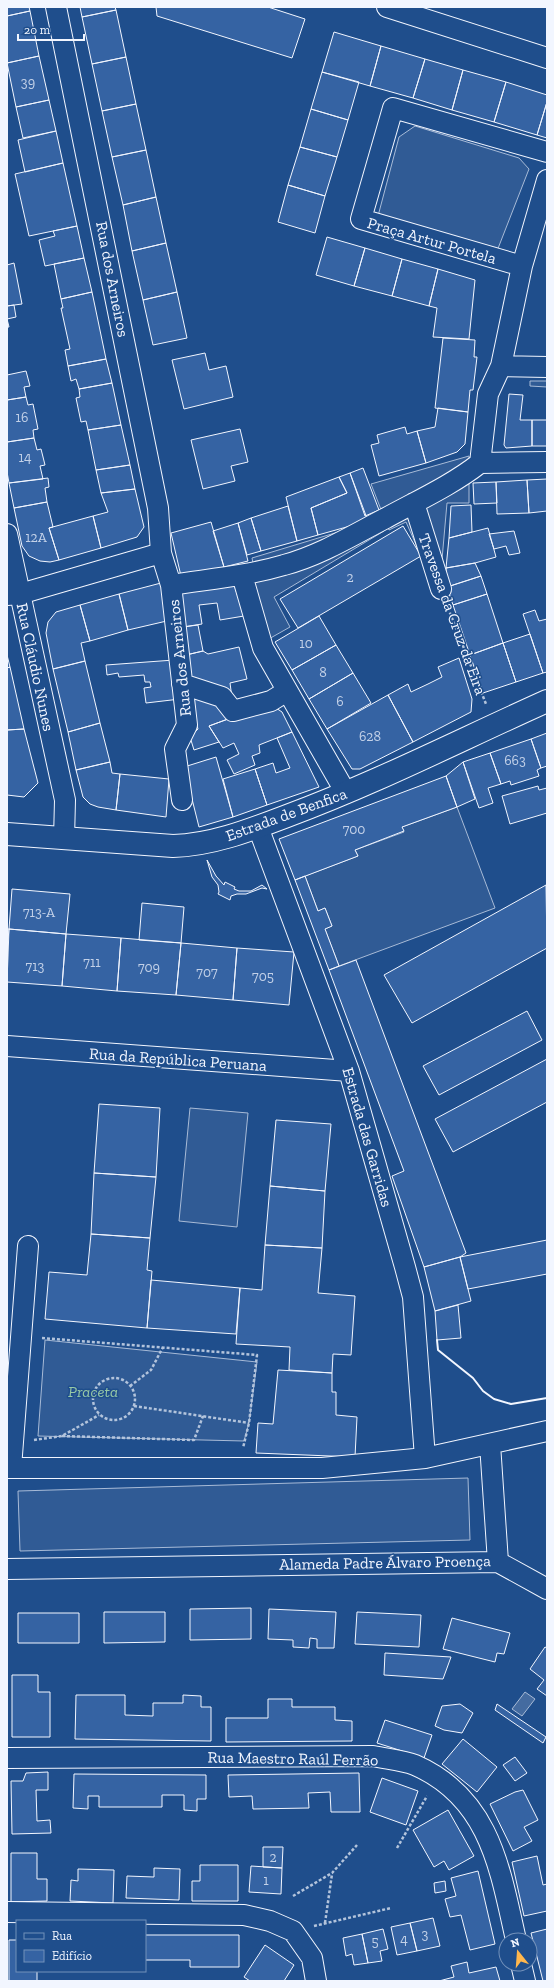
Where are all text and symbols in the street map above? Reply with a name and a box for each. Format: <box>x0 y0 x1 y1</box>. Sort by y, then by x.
scale bar <box>18 16 84 42</box>
text: 20 m <box>24 23 51 37</box>
house number: 39 <box>21 74 35 91</box>
street label: Praça Artur Portela <box>365 213 499 268</box>
street label: Rua dos Arneiros <box>92 220 133 339</box>
house number: 16 <box>16 409 28 426</box>
house number: 14 <box>19 449 32 466</box>
house number: 12A <box>25 529 48 546</box>
street label: Travessa da Cruz da Eira <box>414 531 491 698</box>
house number: 2 <box>346 569 354 586</box>
street label: Rua dos Arneiros <box>164 598 195 717</box>
street label: Rua Cláudio Nunes <box>13 601 58 733</box>
house number: 10 <box>299 635 313 652</box>
house number: 8 <box>319 664 327 681</box>
house number: 6 <box>336 693 344 710</box>
house number: 628 <box>359 728 381 745</box>
house number: 663 <box>504 752 526 769</box>
street label: Estrada de Benfica <box>223 784 350 845</box>
house number: 700 <box>343 821 365 838</box>
house number: 713-A <box>23 904 56 921</box>
house number: 711 <box>83 954 101 971</box>
house number: 713 <box>26 958 45 975</box>
house number: 709 <box>138 959 160 976</box>
house number: 707 <box>196 964 218 981</box>
house number: 705 <box>252 968 274 985</box>
street label: Rua da República Peruana <box>88 1044 268 1075</box>
street label: Estrada das Garridas <box>338 1065 397 1209</box>
park label: Praceta <box>68 1382 118 1401</box>
street label: Alameda Padre Álvaro Proença <box>279 1551 491 1574</box>
street label: Rua Maestro Raúl Ferrão <box>207 1748 379 1769</box>
house number: 2 <box>269 1849 277 1866</box>
house number: 1 <box>263 1872 269 1889</box>
legend <box>16 1920 146 1972</box>
house number: 3 <box>422 1926 429 1943</box>
text: Rua <box>52 1929 72 1943</box>
house number: 4 <box>400 1931 408 1948</box>
north arrow <box>498 1932 538 1972</box>
house number: 5 <box>371 1933 379 1950</box>
text: N <box>509 1935 522 1950</box>
text: Edifício <box>52 1949 92 1963</box>

